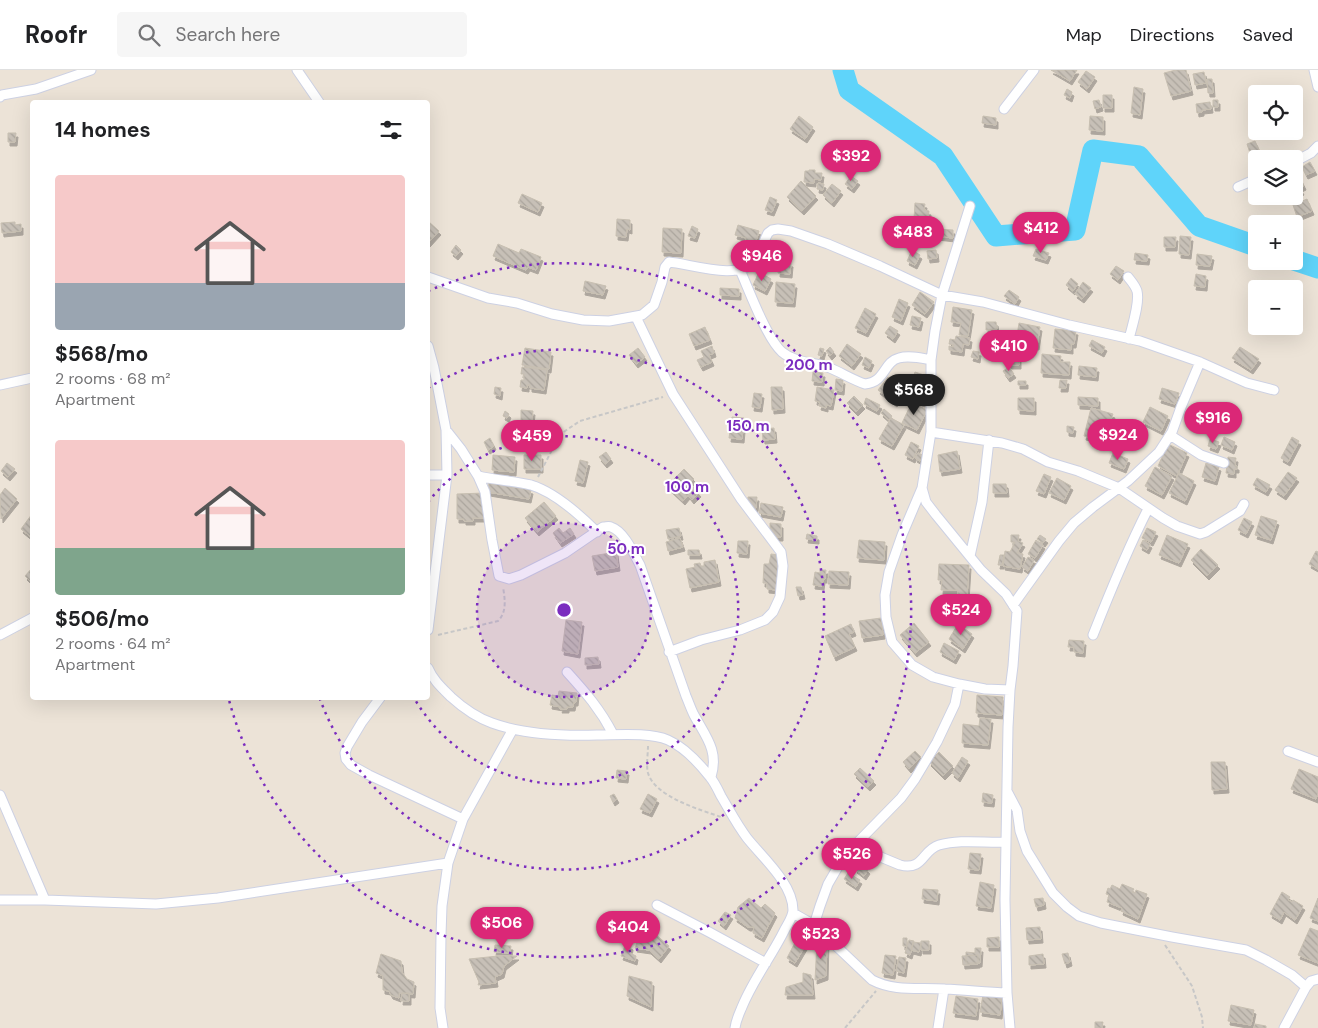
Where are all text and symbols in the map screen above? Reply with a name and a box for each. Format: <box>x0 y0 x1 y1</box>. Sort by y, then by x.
search box <box>117 12 467 57</box>
text: Roofr <box>25 19 87 50</box>
icon: search <box>135 21 163 49</box>
text: Search here <box>175 22 280 47</box>
text: Map <box>1066 23 1102 47</box>
text: Directions <box>1130 23 1215 47</box>
text: Saved <box>1243 23 1293 47</box>
map controls <box>1248 85 1303 335</box>
button: locate <box>1248 85 1303 140</box>
text: 14 homes <box>55 116 151 144</box>
icon: filters <box>377 116 405 144</box>
pin: $392 <box>821 140 881 182</box>
text: $392 <box>832 145 870 166</box>
button: layers <box>1248 150 1303 205</box>
icon: home <box>185 208 275 298</box>
pin: $412 <box>1011 212 1071 254</box>
button: + <box>1248 215 1303 270</box>
pin: $483 <box>883 216 943 258</box>
text: $412 <box>1023 217 1059 238</box>
text: $483 <box>893 221 933 242</box>
pin: $946 <box>732 240 792 282</box>
text: $946 <box>742 245 782 266</box>
button: − <box>1248 280 1303 335</box>
pin: $410 <box>979 330 1039 372</box>
text: $410 <box>990 335 1028 356</box>
text: $568/mo <box>55 340 148 368</box>
text: 200 m <box>785 355 833 375</box>
text: 2 rooms · 68 m² <box>55 368 171 389</box>
pin: $568 <box>884 374 944 416</box>
text: $568 <box>894 379 934 400</box>
text: Apartment <box>55 389 135 410</box>
pin: $916 <box>1183 402 1243 444</box>
text: $916 <box>1195 407 1231 428</box>
text: 150 m <box>727 416 770 436</box>
pin: $924 <box>1088 418 1148 461</box>
pin: $459 <box>502 420 562 462</box>
text: $924 <box>1098 424 1138 445</box>
text: $459 <box>512 425 552 446</box>
icon: home <box>185 473 275 563</box>
text: 100 m <box>665 477 709 497</box>
text: 50 m <box>607 539 645 559</box>
pin: $524 <box>931 594 991 636</box>
text: $524 <box>941 599 981 620</box>
centre of rings <box>555 601 573 619</box>
text: $506/mo <box>55 605 149 633</box>
text: 2 rooms · 64 m² <box>55 633 171 654</box>
text: Apartment <box>55 654 135 675</box>
pin: $526 <box>822 838 882 880</box>
text: $526 <box>833 843 871 864</box>
pin: $506 <box>472 906 532 949</box>
pin: $404 <box>598 910 658 953</box>
text: $506 <box>481 912 523 933</box>
text: $404 <box>607 916 649 937</box>
pin: $523 <box>791 918 851 960</box>
text: $523 <box>802 923 840 944</box>

